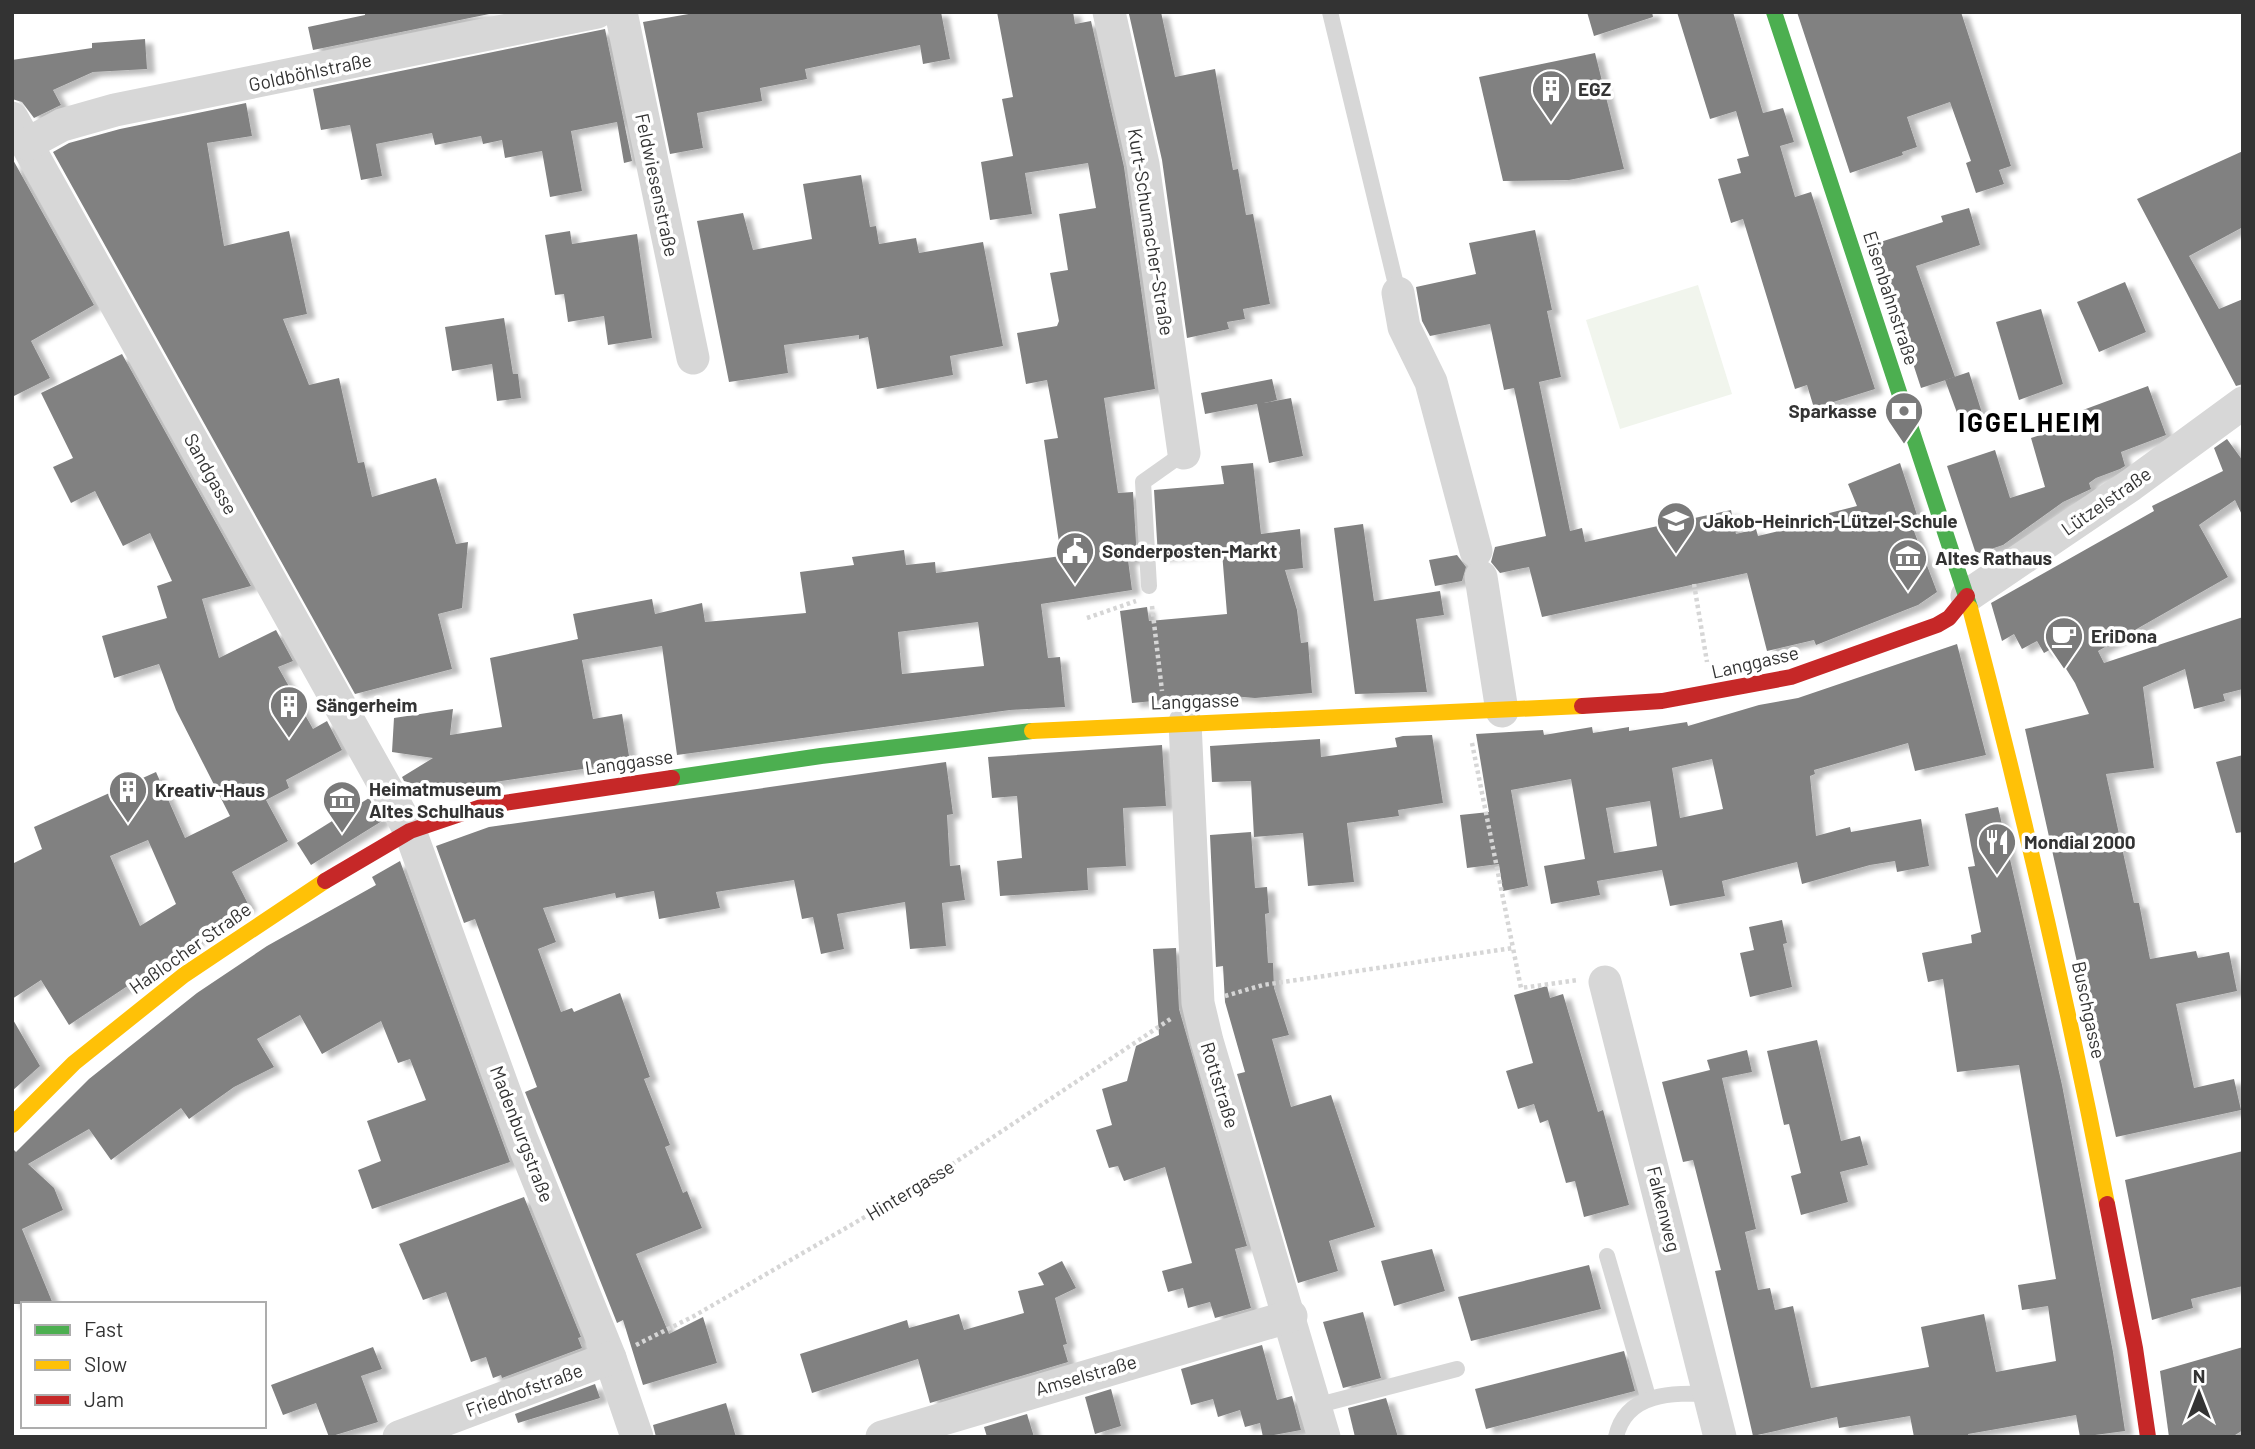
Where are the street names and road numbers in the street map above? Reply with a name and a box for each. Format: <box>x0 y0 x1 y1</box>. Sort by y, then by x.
street label: Goldböhlstraße <box>246 47 373 96</box>
street label: Feldwiesenstraße <box>631 111 684 259</box>
street label: Kurt-Schumacher-Straße <box>1124 127 1179 337</box>
street label: Eisenbahnstraße <box>1859 228 1924 368</box>
street label: Sandgasse <box>180 429 243 518</box>
street label: Lützelstraße <box>2056 461 2155 540</box>
street label: Langgasse <box>1709 640 1801 683</box>
street label: Langgasse <box>1150 687 1240 714</box>
street label: Langgasse <box>583 744 675 779</box>
street label: Haßlocher Straße <box>124 897 255 998</box>
street label: Buschgasse <box>2068 959 2111 1061</box>
street label: Rottstraße <box>1196 1039 1244 1131</box>
street label: Madenburgstraße <box>486 1062 559 1205</box>
street label: Hintergasse <box>861 1154 958 1225</box>
street label: Falkenweg <box>1643 1164 1686 1254</box>
street label: Amselstraße <box>1033 1349 1139 1400</box>
street label: Friedhofstraße <box>462 1358 586 1421</box>

